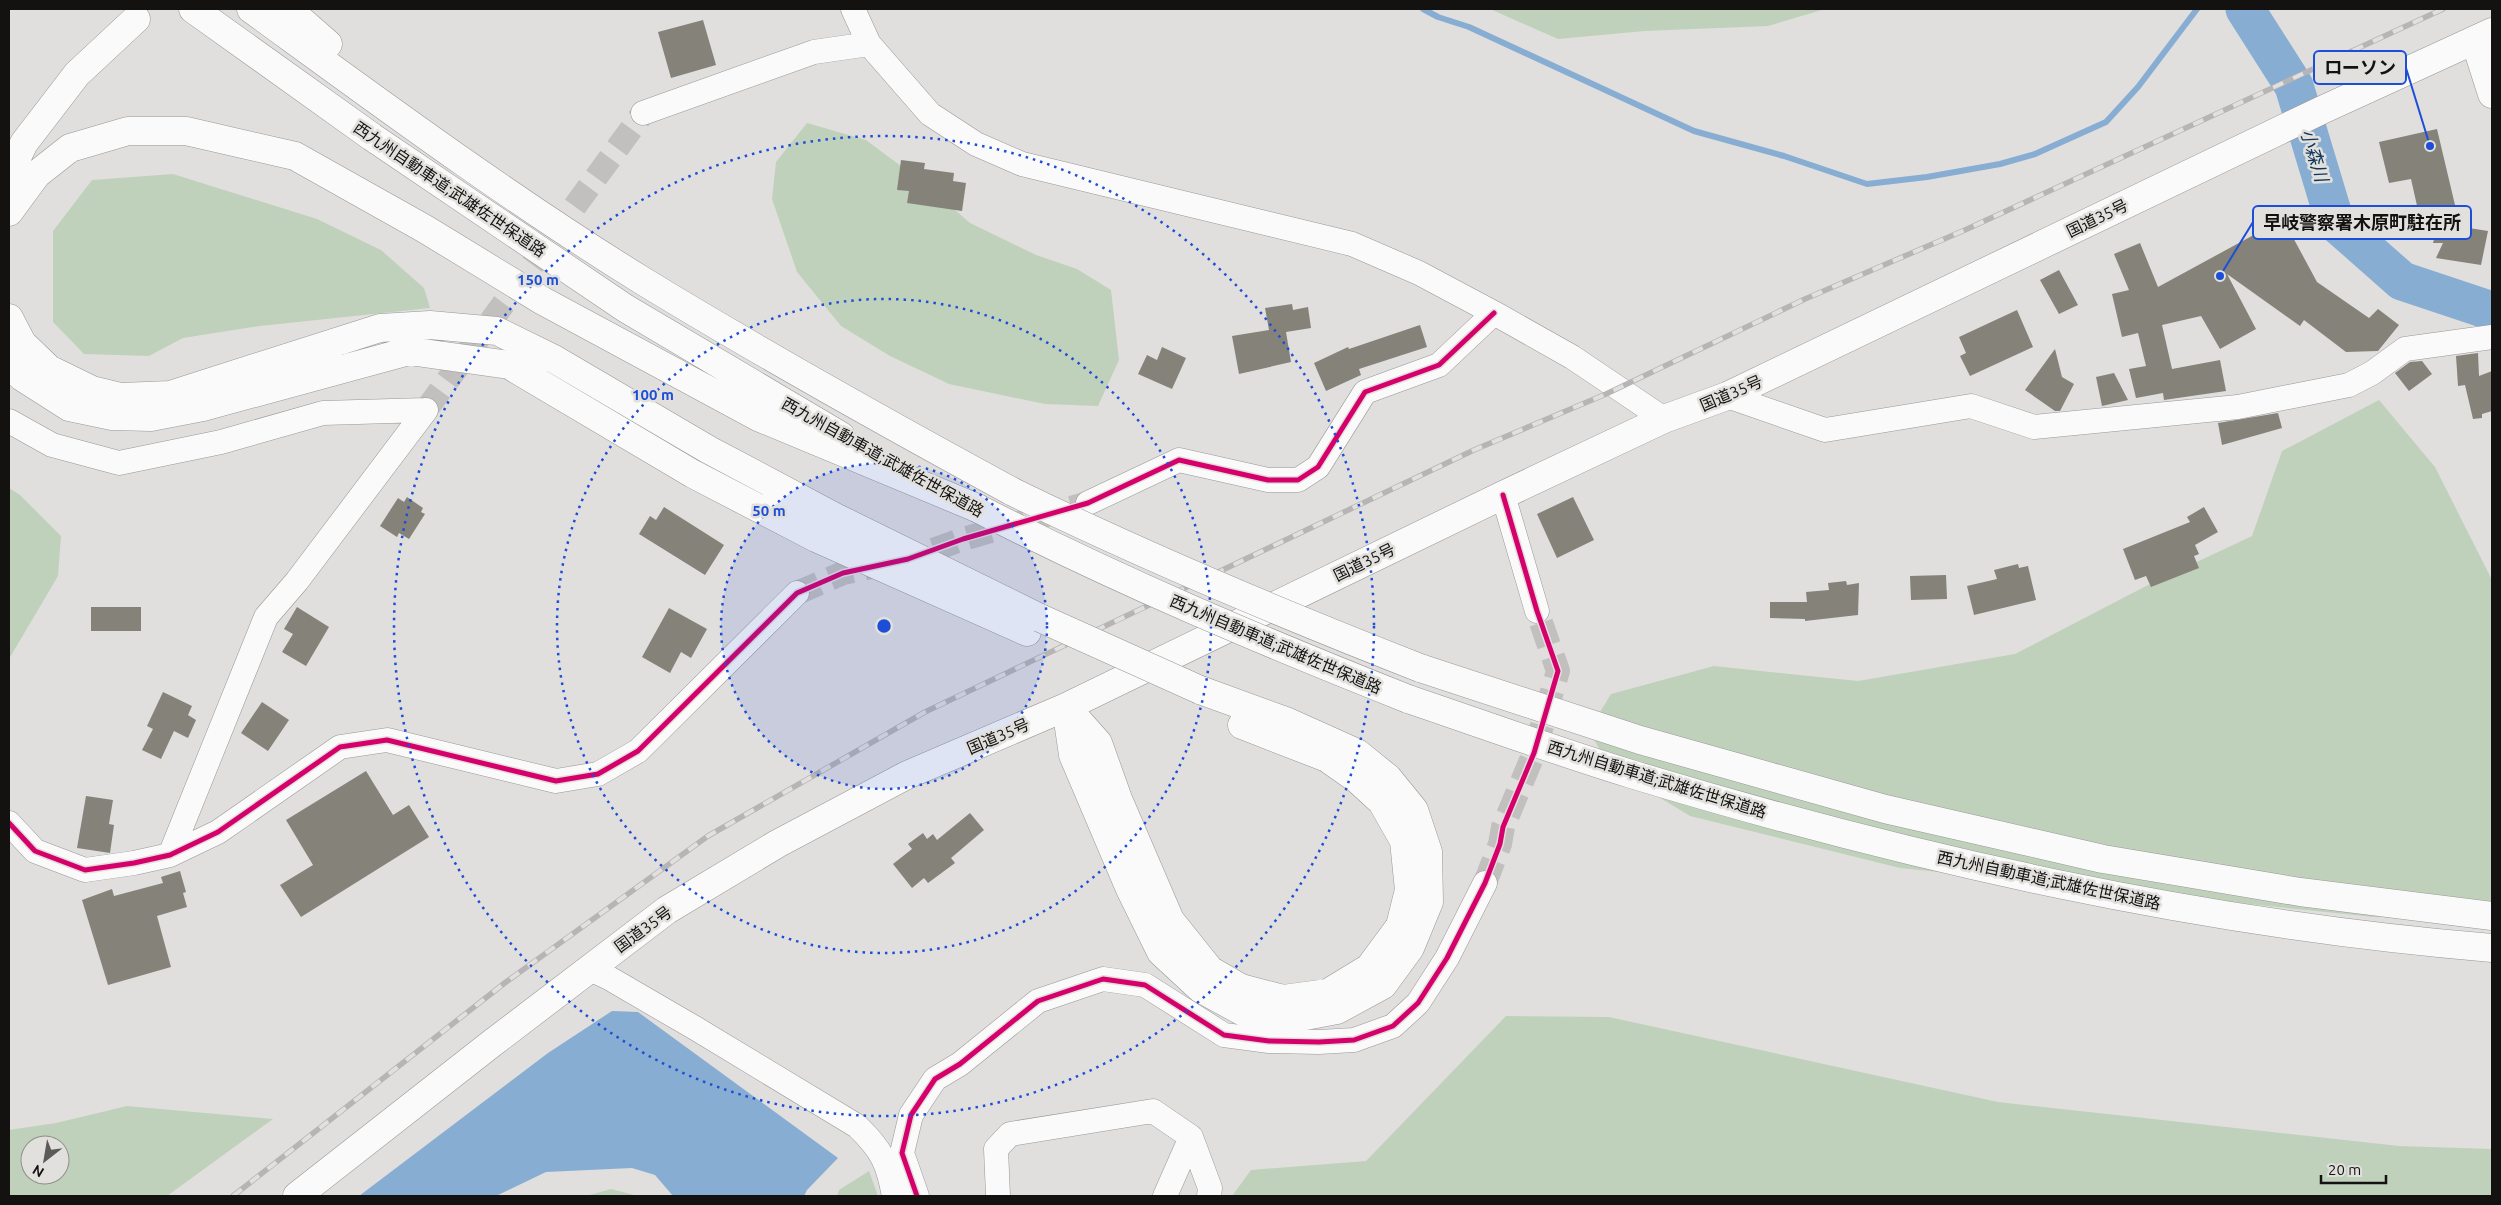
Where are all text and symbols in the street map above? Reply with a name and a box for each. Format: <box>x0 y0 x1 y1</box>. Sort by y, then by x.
callout: ローソン <box>2314 51 2406 84</box>
text: ローソン <box>2324 57 2396 77</box>
street label: 西九州自動車道;武雄佐世保道路 <box>350 118 550 260</box>
water label: 小森川 <box>2298 126 2333 186</box>
street label: 国道35号 <box>2063 195 2131 241</box>
callout: 早岐警察署木原町駐在所 <box>2253 206 2471 239</box>
text: 早岐警察署木原町駐在所 <box>2263 212 2461 232</box>
text: 150 m <box>517 271 559 288</box>
street label: 国道35号 <box>1697 372 1765 414</box>
text: 100 m <box>632 386 674 403</box>
street label: 西九州自動車道;武雄佐世保道路 <box>779 394 987 520</box>
text: 50 m <box>752 502 786 519</box>
street label: 国道35号 <box>1330 539 1398 585</box>
street label: 西九州自動車道;武雄佐世保道路 <box>1168 591 1384 697</box>
centre of rings <box>875 617 893 635</box>
street label: 国道35号 <box>964 715 1032 757</box>
street label: 西九州自動車道;武雄佐世保道路 <box>1545 737 1769 821</box>
street label: 西九州自動車道;武雄佐世保道路 <box>1936 848 2162 912</box>
street label: 国道35号 <box>611 902 675 956</box>
north arrow <box>20 1135 70 1185</box>
scale bar <box>2321 1152 2386 1184</box>
text: 20 m <box>2328 1161 2361 1178</box>
text: N <box>30 1162 47 1181</box>

